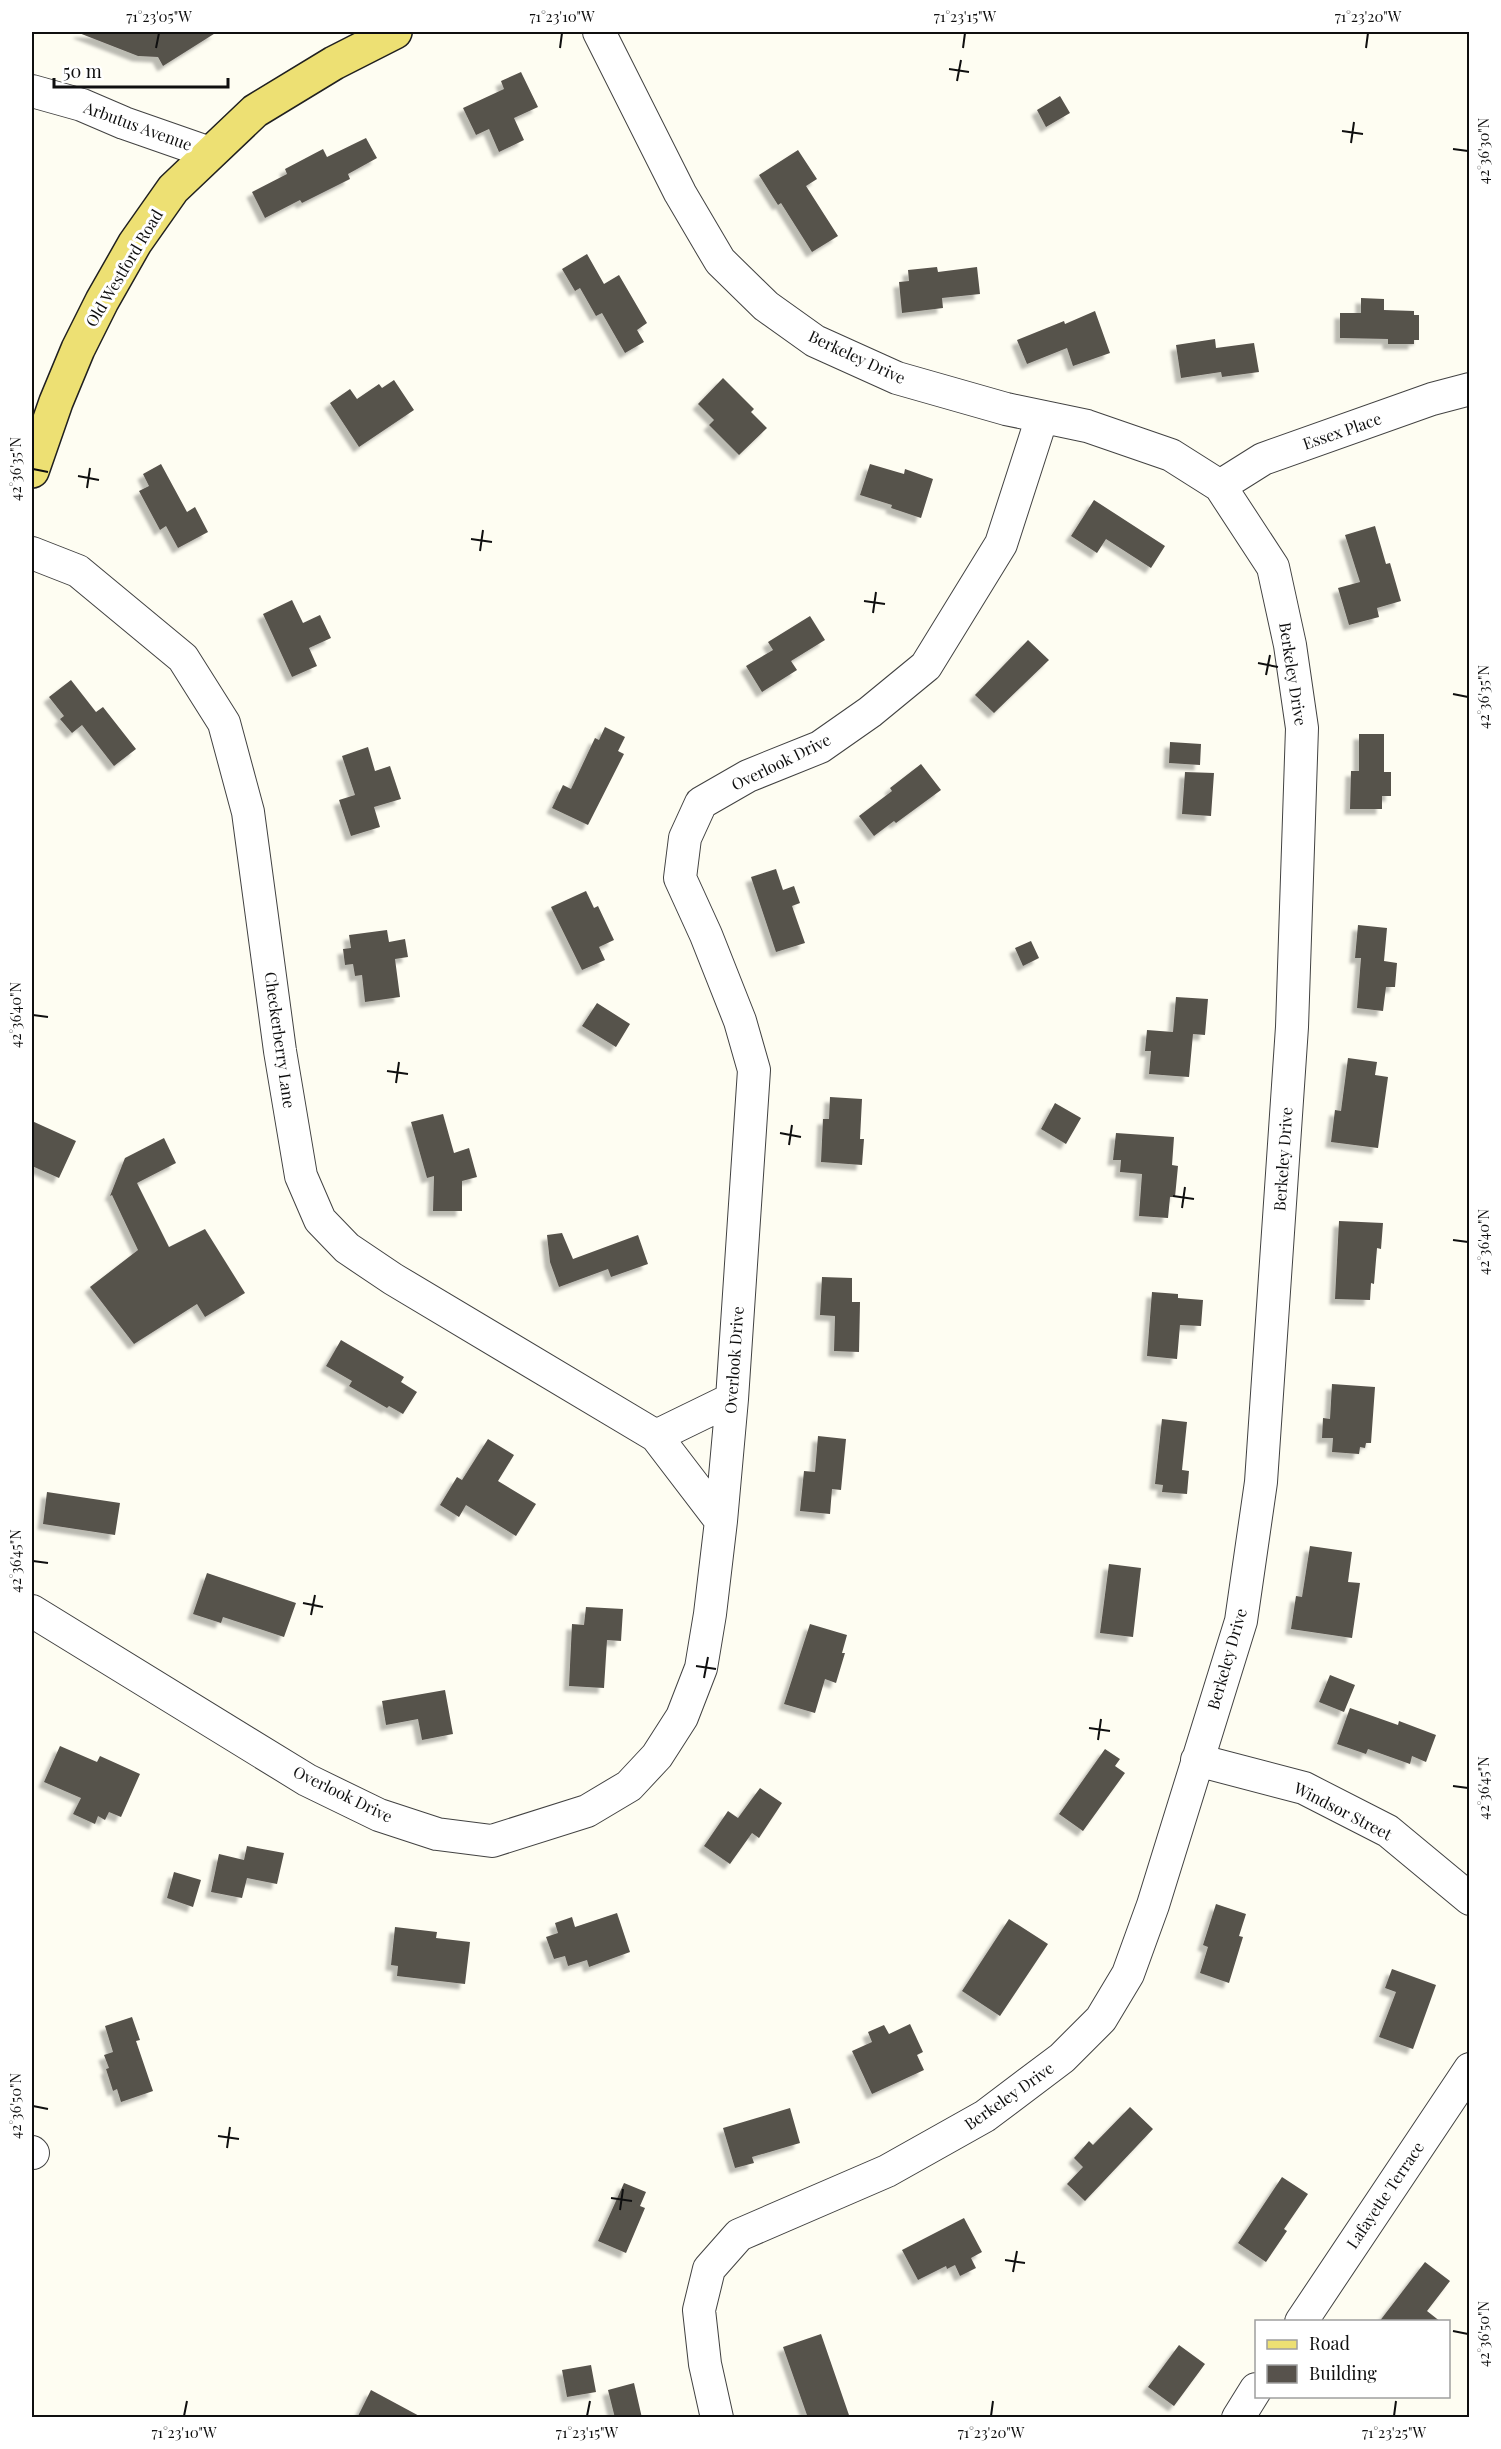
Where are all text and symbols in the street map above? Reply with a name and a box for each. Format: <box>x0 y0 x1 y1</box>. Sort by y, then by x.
text: 71°23'05"W <box>126 6 192 26</box>
text: 71°23'10"W <box>529 6 595 26</box>
text: 71°23'15"W <box>934 6 997 26</box>
text: 71°23'20"W <box>1335 6 1402 26</box>
scale bar <box>54 51 228 89</box>
text: 50 m <box>63 59 102 83</box>
street label: Arbutus Avenue <box>80 96 195 155</box>
text: 42°36'30"N <box>1473 117 1493 184</box>
street label: Old Westford Road <box>80 205 167 330</box>
street label: Berkeley Drive <box>805 325 909 388</box>
street label: Essex Place <box>1300 407 1384 454</box>
text: 42°36'35"N <box>5 437 25 501</box>
street label: Berkeley Drive <box>1275 621 1312 727</box>
text: 42°36'35"N <box>1473 665 1493 729</box>
street label: Overlook Drive <box>728 728 834 795</box>
street label: Checkerberry Lane <box>261 970 300 1109</box>
text: 42°36'40"N <box>5 982 25 1048</box>
street label: Berkeley Drive <box>1268 1106 1297 1212</box>
text: 42°36'40"N <box>1473 1209 1493 1275</box>
street label: Overlook Drive <box>719 1305 748 1415</box>
text: 42°36'45"N <box>5 1529 25 1593</box>
street label: Berkeley Drive <box>1202 1606 1251 1712</box>
text: 42°36'45"N <box>1473 1756 1493 1820</box>
street label: Overlook Drive <box>290 1760 396 1827</box>
street label: Windsor Street <box>1290 1776 1396 1844</box>
street label: Berkeley Drive <box>960 2057 1058 2134</box>
text: 42°36'50"N <box>5 2073 25 2139</box>
street label: Lafayette Terrace <box>1341 2137 1428 2252</box>
text: 42°36'50"N <box>1473 2301 1493 2367</box>
legend <box>1255 2320 1450 2398</box>
text: Road <box>1309 2331 1350 2355</box>
text: Building <box>1309 2361 1377 2385</box>
text: 71°23'10"W <box>151 2422 217 2442</box>
text: 71°23'15"W <box>556 2422 619 2442</box>
text: 71°23'20"W <box>958 2422 1025 2442</box>
text: 71°23'25"W <box>1362 2422 1426 2442</box>

